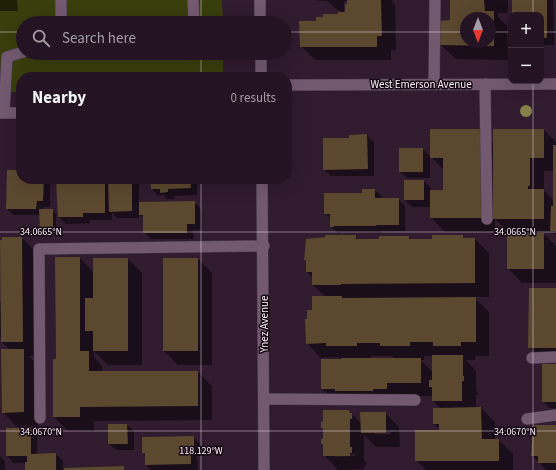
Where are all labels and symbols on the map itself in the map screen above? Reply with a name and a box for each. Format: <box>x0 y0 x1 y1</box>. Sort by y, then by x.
north arrow <box>460 12 496 48</box>
street label: West Emerson Avenue <box>370 77 472 92</box>
text: 34.0665°N <box>20 225 62 239</box>
text: 34.0665°N <box>494 225 536 239</box>
street label: Ynez Avenue <box>257 295 272 354</box>
text: 34.0670°N <box>20 425 62 439</box>
text: 34.0670°N <box>494 425 536 439</box>
text: 118.129°W <box>179 444 223 458</box>

